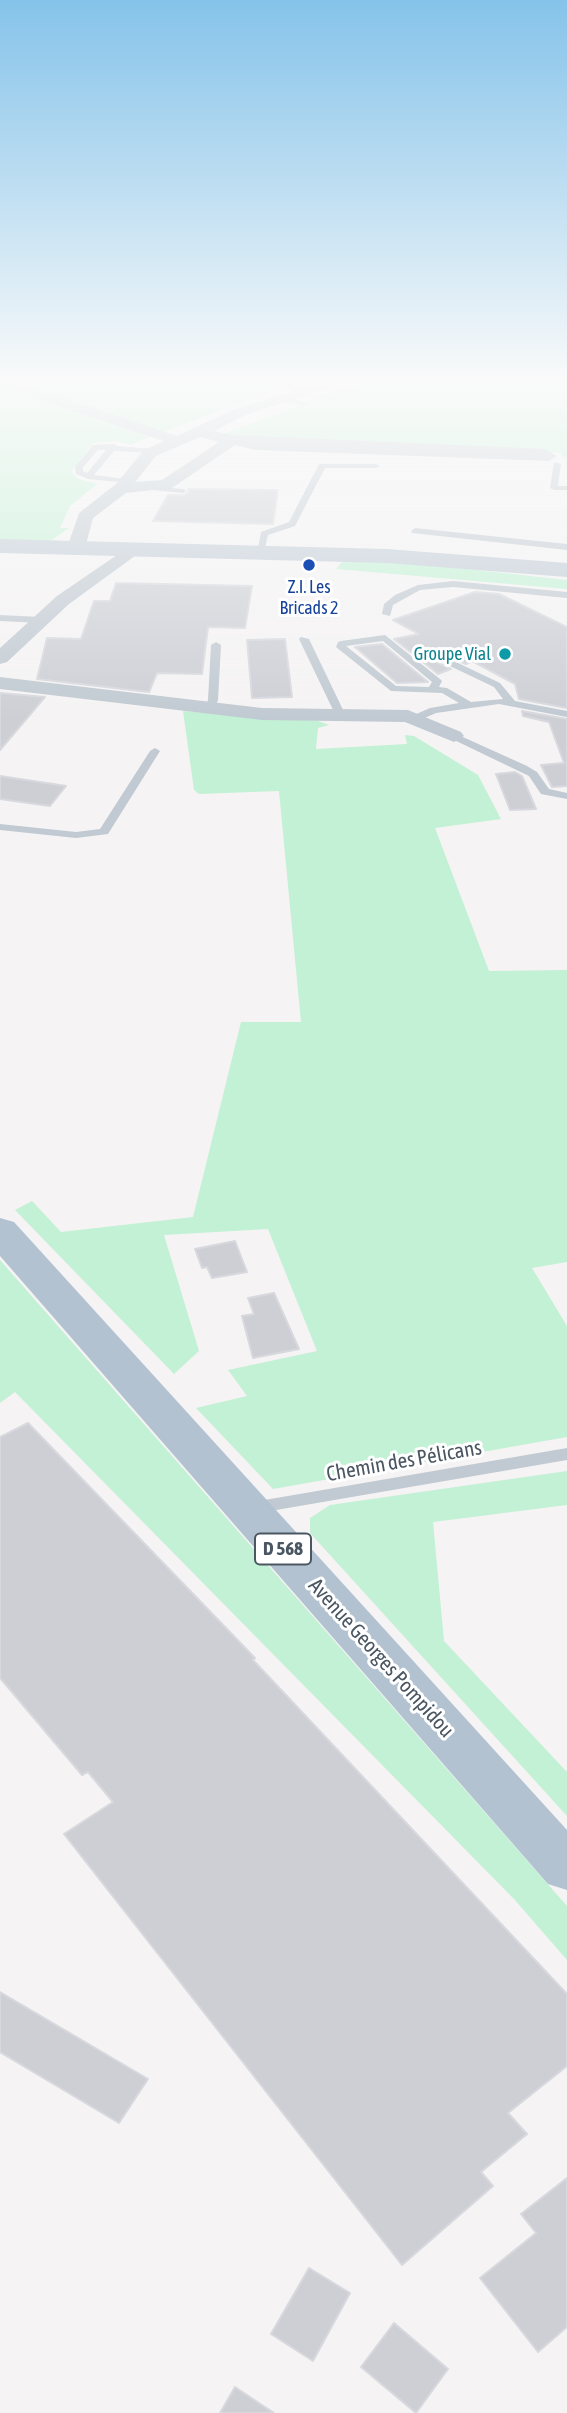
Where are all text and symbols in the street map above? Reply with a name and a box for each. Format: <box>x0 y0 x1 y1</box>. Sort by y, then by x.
marker: Z.I. Les Bricads 2 <box>301 557 317 573</box>
place label: Z.I. Les Bricads 2 <box>280 576 338 618</box>
place label: Groupe Vial <box>414 643 491 665</box>
marker: Groupe Vial <box>497 646 513 662</box>
street label: Chemin des Pélicans <box>324 1435 484 1487</box>
road number: D 568 <box>255 1534 311 1564</box>
street label: Avenue Georges Pompidou <box>303 1573 459 1743</box>

